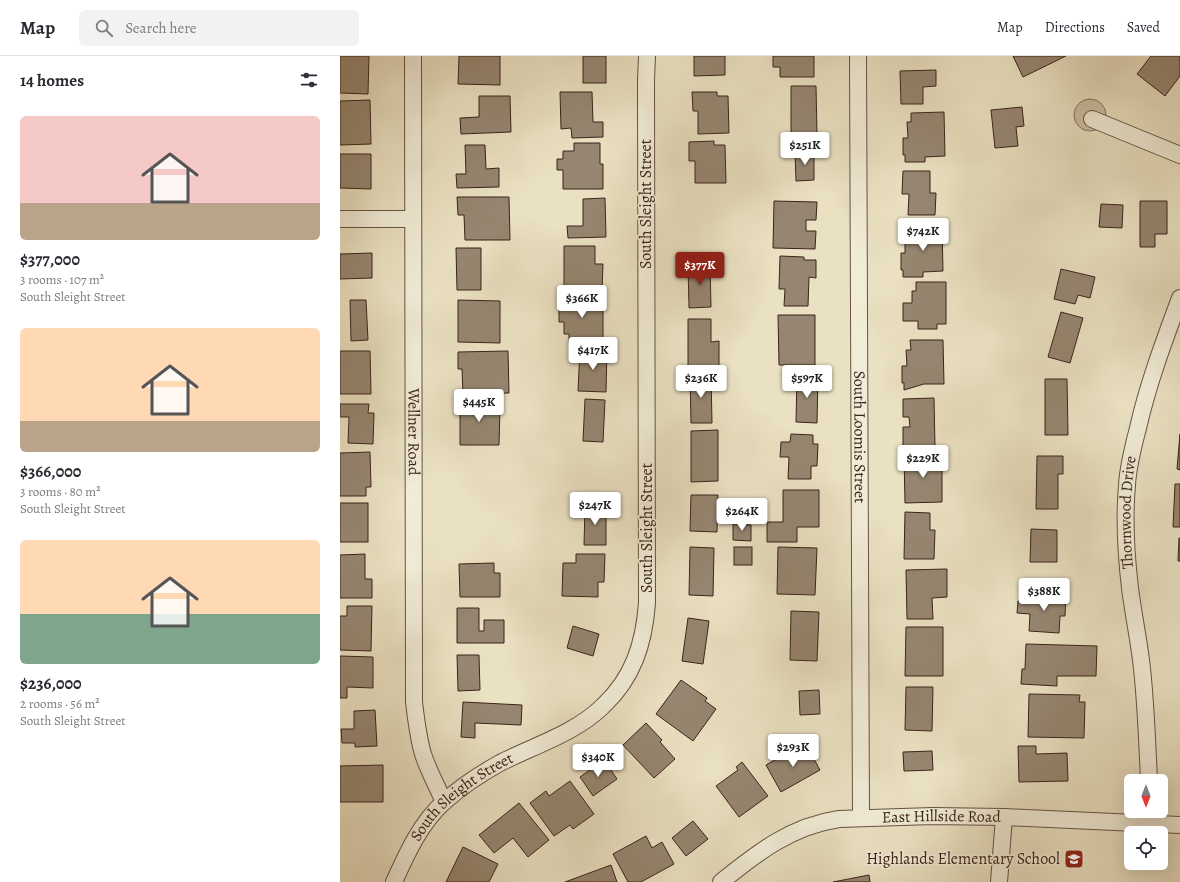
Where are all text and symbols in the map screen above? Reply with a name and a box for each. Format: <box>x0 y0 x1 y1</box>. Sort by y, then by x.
search box <box>79 10 359 46</box>
text: Map <box>20 15 55 41</box>
icon: search <box>93 17 115 39</box>
text: Search here <box>125 18 197 38</box>
text: Map <box>997 18 1023 37</box>
text: Directions <box>1045 18 1105 37</box>
text: Saved <box>1127 18 1160 37</box>
text: 14 homes <box>20 69 84 92</box>
icon: filters <box>298 69 320 91</box>
pin: $251K <box>777 132 833 166</box>
text: $251K <box>789 136 821 153</box>
street label: South Sleight Street <box>635 139 657 269</box>
icon: home <box>134 142 206 214</box>
pin: $742K <box>895 218 951 252</box>
text: $742K <box>907 222 939 239</box>
text: $377,000 <box>20 248 80 271</box>
pin: $377K <box>672 252 728 286</box>
text: $377K <box>684 256 716 273</box>
text: 3 rooms · 107 m² <box>20 271 104 288</box>
pin: $366K <box>554 285 610 319</box>
text: South Sleight Street <box>20 288 126 305</box>
text: $366K <box>566 289 598 306</box>
pin: $417K <box>565 337 621 371</box>
text: $417K <box>578 341 608 358</box>
icon: home <box>134 354 206 426</box>
pin: $236K <box>673 365 729 399</box>
pin: $597K <box>779 365 835 399</box>
text: $236K <box>685 369 717 386</box>
text: $597K <box>791 369 823 386</box>
street label: South Loomis Street <box>848 371 871 503</box>
street label: Wellner Road <box>403 387 425 476</box>
pin: $445K <box>451 389 507 423</box>
text: $445K <box>463 393 495 410</box>
pin: $229K <box>895 445 951 479</box>
text: $229K <box>906 449 940 466</box>
street label: Thornwood Drive <box>1115 454 1142 570</box>
text: $366,000 <box>20 460 81 483</box>
street label: South Sleight Street <box>636 463 658 593</box>
text: 3 rooms · 80 m² <box>20 483 100 500</box>
pin: $247K <box>567 492 623 526</box>
text: $247K <box>579 496 611 513</box>
pin: $264K <box>714 498 770 532</box>
text: South Sleight Street <box>20 500 126 517</box>
text: $264K <box>725 502 759 519</box>
icon: home <box>134 566 206 638</box>
pin: $388K <box>1016 578 1072 612</box>
text: $388K <box>1028 582 1060 599</box>
text: $236,000 <box>20 672 82 695</box>
text: 2 rooms · 56 m² <box>20 695 100 712</box>
text: South Sleight Street <box>20 712 126 729</box>
pin: $293K <box>765 734 821 768</box>
text: $293K <box>777 738 809 755</box>
pin: $340K <box>570 744 626 778</box>
street label: South Sleight Street <box>405 747 517 845</box>
text: $340K <box>582 748 614 765</box>
north arrow <box>1124 774 1168 818</box>
map controls <box>1124 774 1168 870</box>
street label: East Hillside Road <box>882 805 1001 829</box>
button: locate <box>1124 826 1168 870</box>
place label: Highlands Elementary School <box>866 848 1060 870</box>
school or university icon: Highlands Elementary School <box>1063 848 1085 870</box>

